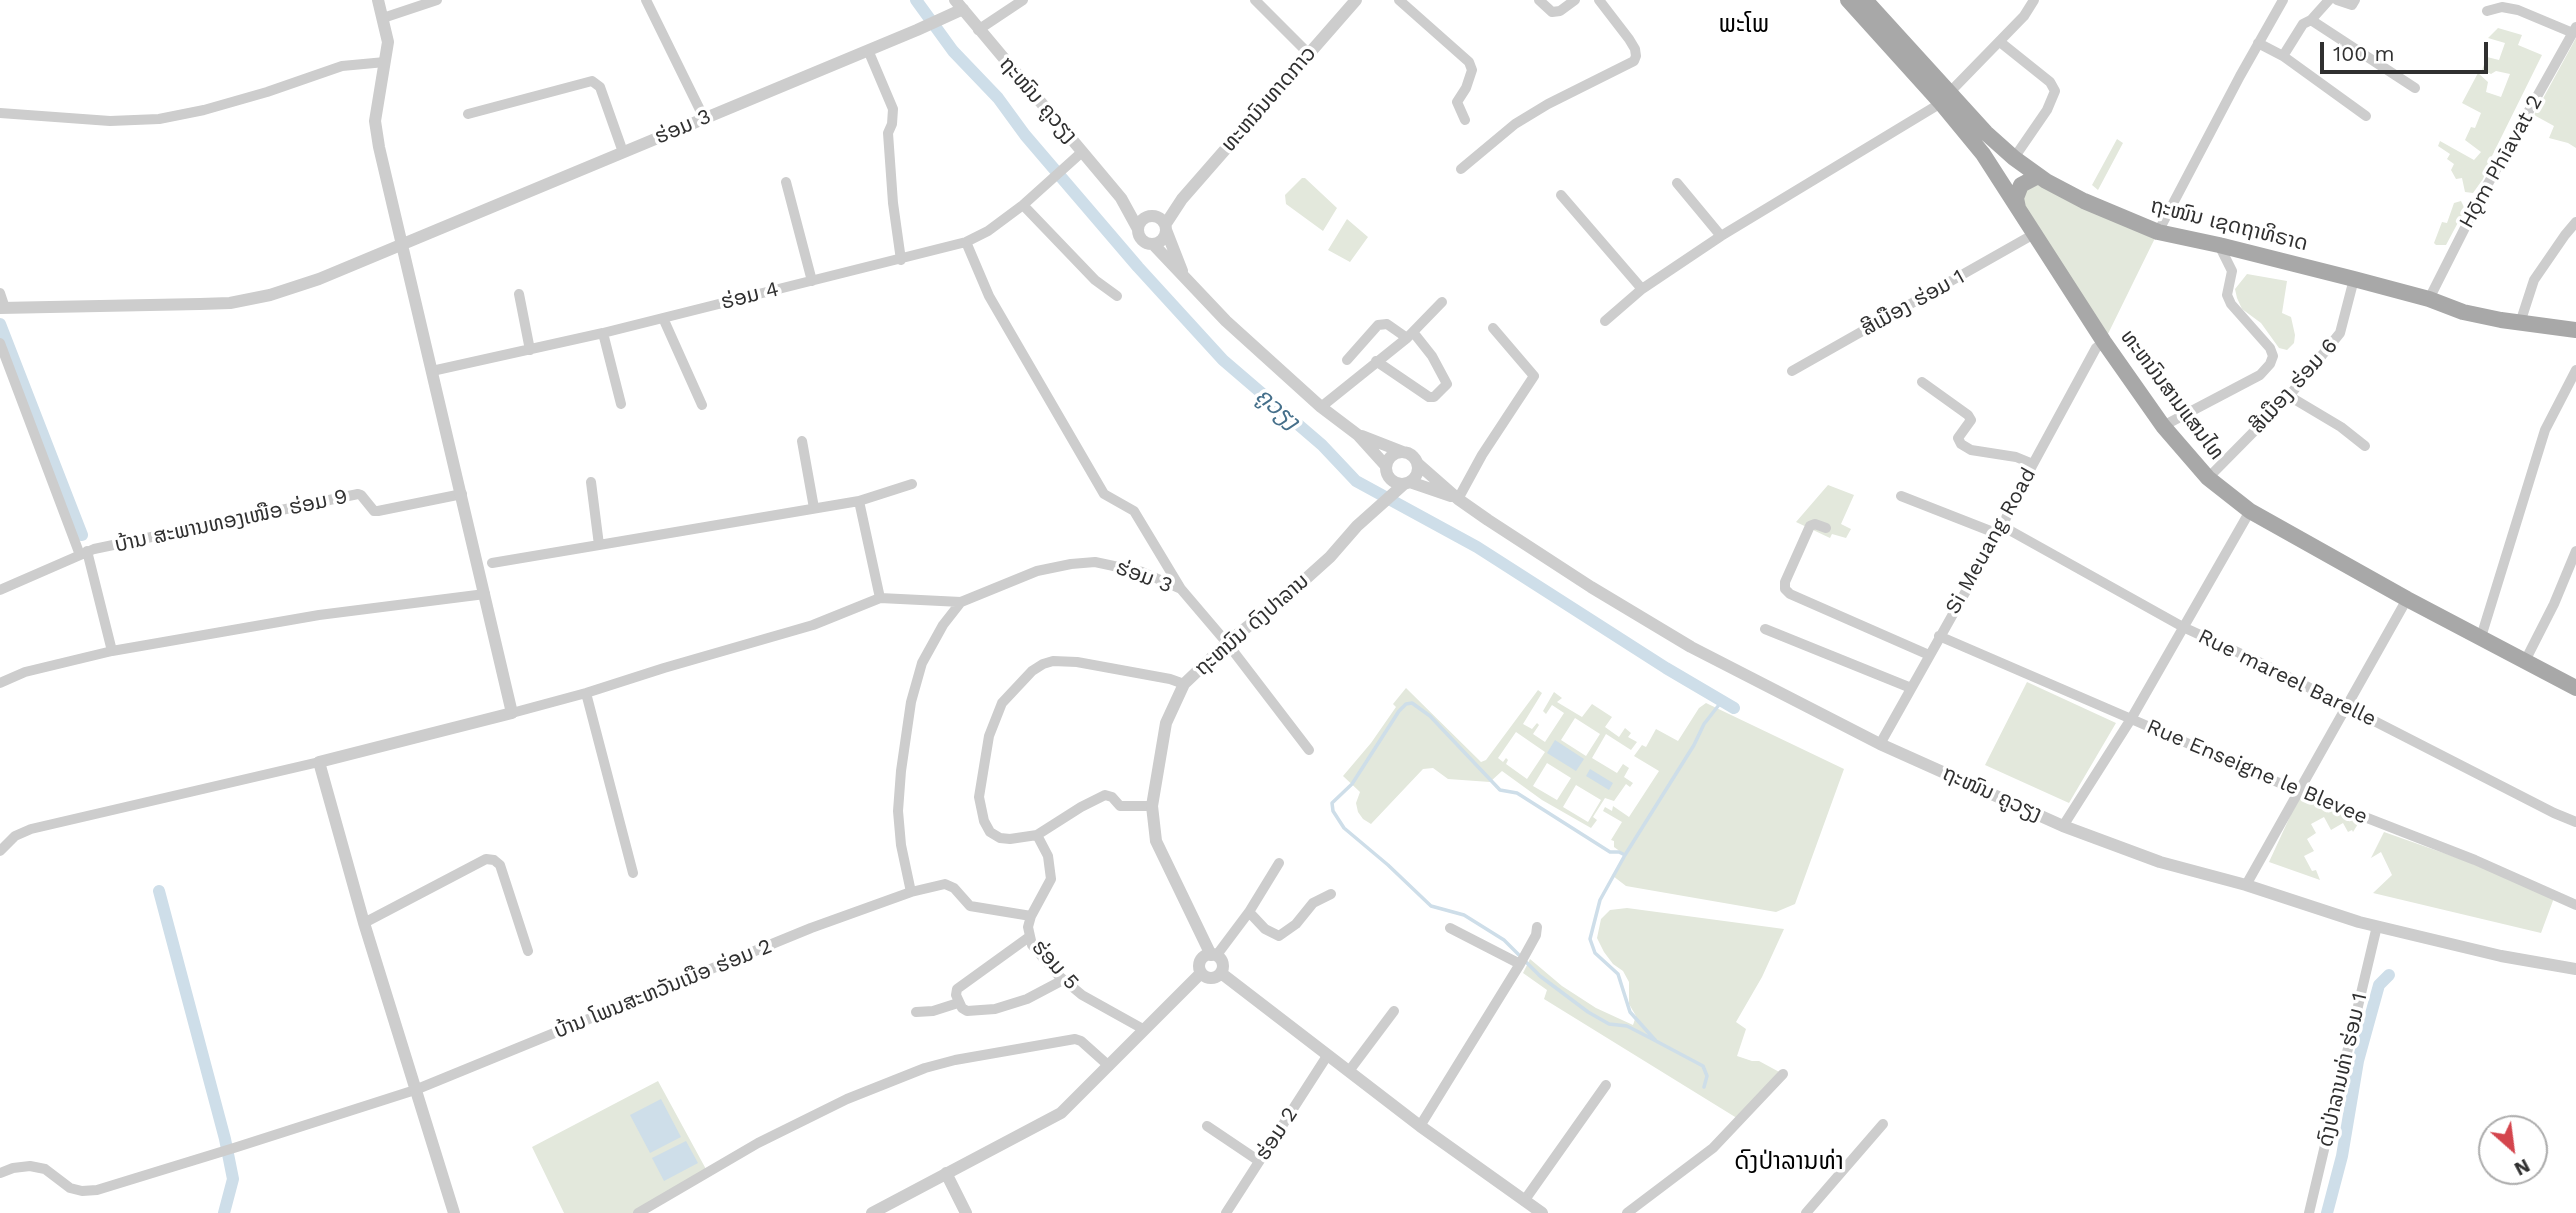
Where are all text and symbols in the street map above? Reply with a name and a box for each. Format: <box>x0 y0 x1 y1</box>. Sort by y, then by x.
district label: ພະໂພ <box>1719 11 1769 39</box>
scale bar <box>2324 28 2492 72</box>
street label: ທະຫນົນທາດກາວ <box>1216 41 1322 157</box>
text: 100 m <box>2333 41 2395 66</box>
street label: ຖະໜົນ ຄູວຽງ <box>994 52 1082 148</box>
street label: Hǭm Phīavat 2 <box>2454 91 2548 233</box>
street label: ຮ່ອມ 3 <box>651 104 715 150</box>
street label: ຖະໜົນ ເຊດຖາທິຣາດ <box>2148 193 2310 257</box>
street label: ສີເມືອງ ຮ່ອມ 1 <box>1857 264 1969 342</box>
street label: ຮ່ອມ 4 <box>718 277 782 315</box>
street label: ທະຫນົນສາມແສນໄທ <box>2115 325 2229 465</box>
street label: ສີເມືອງ ຮ່ອມ 6 <box>2245 333 2343 439</box>
water label: ຄູວຽງ <box>1249 382 1305 436</box>
street label: Si Meuang Road <box>1940 463 2042 619</box>
street label: ບ້ານ ສະພານທອງເໜືອ ຮ່ອມ 9 <box>112 484 350 558</box>
street label: ຮ່ອມ 3 <box>1112 555 1176 599</box>
street label: ຖະຫນົນ ດົງປາລານ <box>1190 569 1314 681</box>
street label: Rue mareel Barelle <box>2194 624 2380 732</box>
street label: Rue Enseigne le Blevee <box>2143 714 2371 830</box>
street label: ຖະໜົນ ຄູວຽງ <box>1938 761 2046 827</box>
street label: ບ້ານ ໂພນສະຫວັນເນືອ ຮ່ອມ 2 <box>550 934 776 1044</box>
street label: ຮ່ອມ 5 <box>1026 935 1084 995</box>
street label: ດົງປ່າລານທ່າ ຮ່ອມ 1 <box>2313 991 2373 1149</box>
street label: ຮ່ອມ 2 <box>1251 1103 1303 1165</box>
north arrow <box>2478 1115 2548 1185</box>
district label: ດົງປ່າລານທ່າ <box>1734 1148 1844 1176</box>
text: N <box>2511 1154 2534 1181</box>

